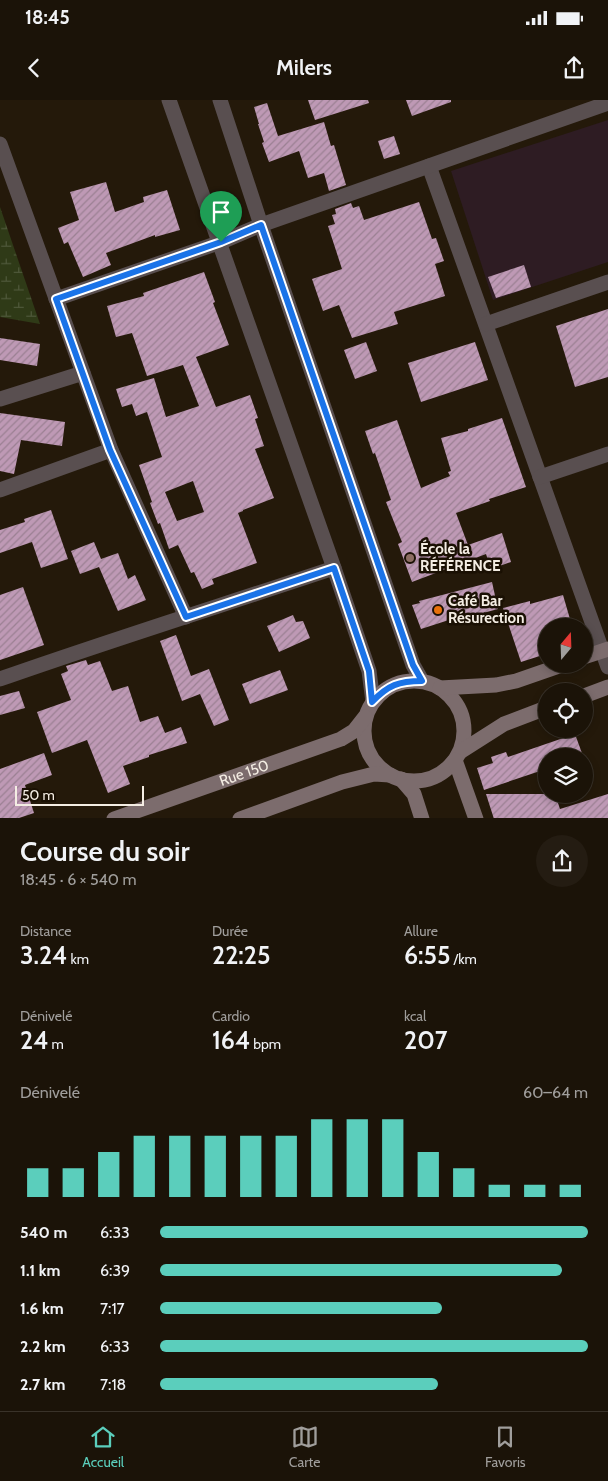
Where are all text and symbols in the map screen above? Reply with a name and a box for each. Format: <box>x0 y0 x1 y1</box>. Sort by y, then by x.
text: 18:45 <box>25 6 70 29</box>
icon: back <box>20 54 48 82</box>
text: Milers <box>276 54 332 81</box>
icon: share <box>560 54 588 82</box>
pin <box>200 191 242 242</box>
icon: arrive <box>207 198 235 226</box>
place label: École la RÉFÉRENCE <box>420 539 501 575</box>
marker: École la RÉFÉRENCE <box>404 552 416 564</box>
place label: Café Bar Résurection <box>448 592 524 627</box>
marker: Café Bar Résurection <box>432 604 444 616</box>
north arrow <box>538 618 592 672</box>
map controls <box>538 618 593 803</box>
button: locate <box>538 683 593 738</box>
button: layers <box>538 748 593 803</box>
street label: Rue 150 <box>217 756 271 790</box>
scale bar <box>15 784 144 807</box>
text: 50 m <box>22 786 55 804</box>
text: Course du soir <box>20 834 190 868</box>
button: share <box>536 835 588 887</box>
text: 18:45 · 6 × 540 m <box>20 870 137 889</box>
text: Distance <box>20 922 72 940</box>
text: Durée <box>212 922 248 940</box>
text: Allure <box>404 922 438 940</box>
text: 3.24 <box>20 940 67 970</box>
text: 22:25 <box>212 940 270 970</box>
text: 6:55 <box>404 940 450 970</box>
text: km <box>67 950 89 968</box>
text: /km <box>450 950 477 968</box>
text: Dénivelé <box>20 1007 72 1025</box>
text: Cardio <box>212 1007 250 1025</box>
text: kcal <box>404 1007 426 1025</box>
text: 24 <box>20 1025 48 1055</box>
text: 164 <box>212 1025 250 1055</box>
text: 207 <box>404 1025 447 1055</box>
text: m <box>48 1035 64 1053</box>
text: bpm <box>250 1035 281 1053</box>
text: Dénivelé <box>20 1083 80 1102</box>
text: 60–64 m <box>523 1083 588 1102</box>
text: 540 m <box>20 1223 67 1242</box>
text: 6:33 <box>100 1223 130 1242</box>
text: 1.1 km <box>20 1261 60 1280</box>
text: 6:39 <box>100 1261 130 1280</box>
text: 1.6 km <box>20 1299 64 1318</box>
text: 7:17 <box>100 1299 125 1318</box>
text: 2.2 km <box>20 1337 66 1356</box>
text: 6:33 <box>100 1337 130 1356</box>
text: 2.7 km <box>20 1375 65 1394</box>
text: 7:18 <box>100 1375 126 1394</box>
tab: Accueil <box>82 1423 124 1471</box>
tab: Carte <box>289 1423 320 1471</box>
tab: Favoris <box>485 1423 526 1471</box>

